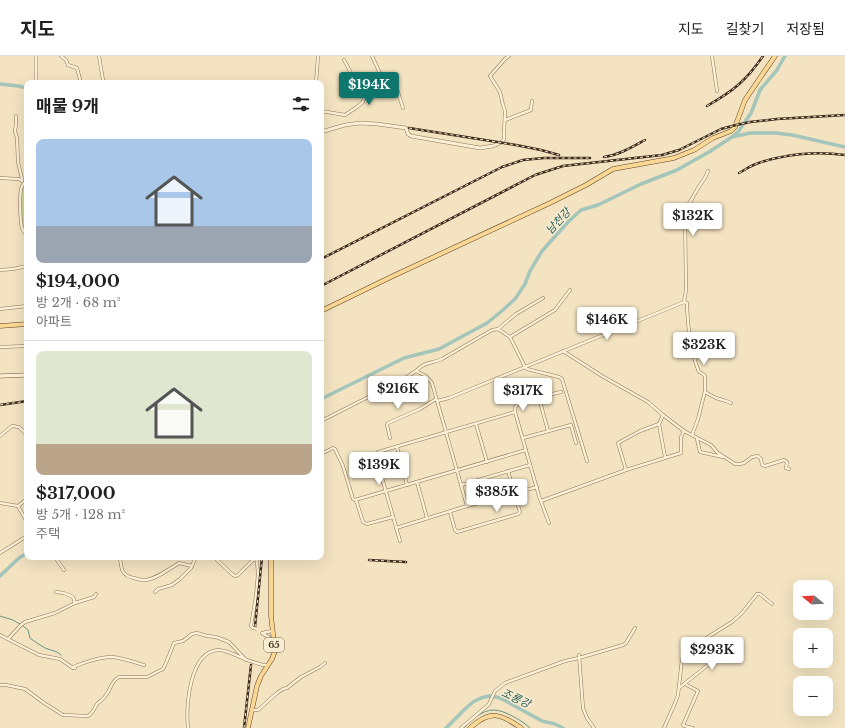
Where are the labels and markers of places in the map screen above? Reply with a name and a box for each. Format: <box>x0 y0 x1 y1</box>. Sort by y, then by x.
pin: $194K <box>341 72 397 106</box>
pin: $132K <box>665 203 721 237</box>
pin: $146K <box>579 307 635 341</box>
pin: $323K <box>676 332 732 366</box>
pin: $216K <box>370 376 426 410</box>
pin: $317K <box>495 378 551 412</box>
pin: $139K <box>351 452 407 486</box>
pin: $385K <box>469 479 525 513</box>
pin: $293K <box>684 637 740 671</box>

